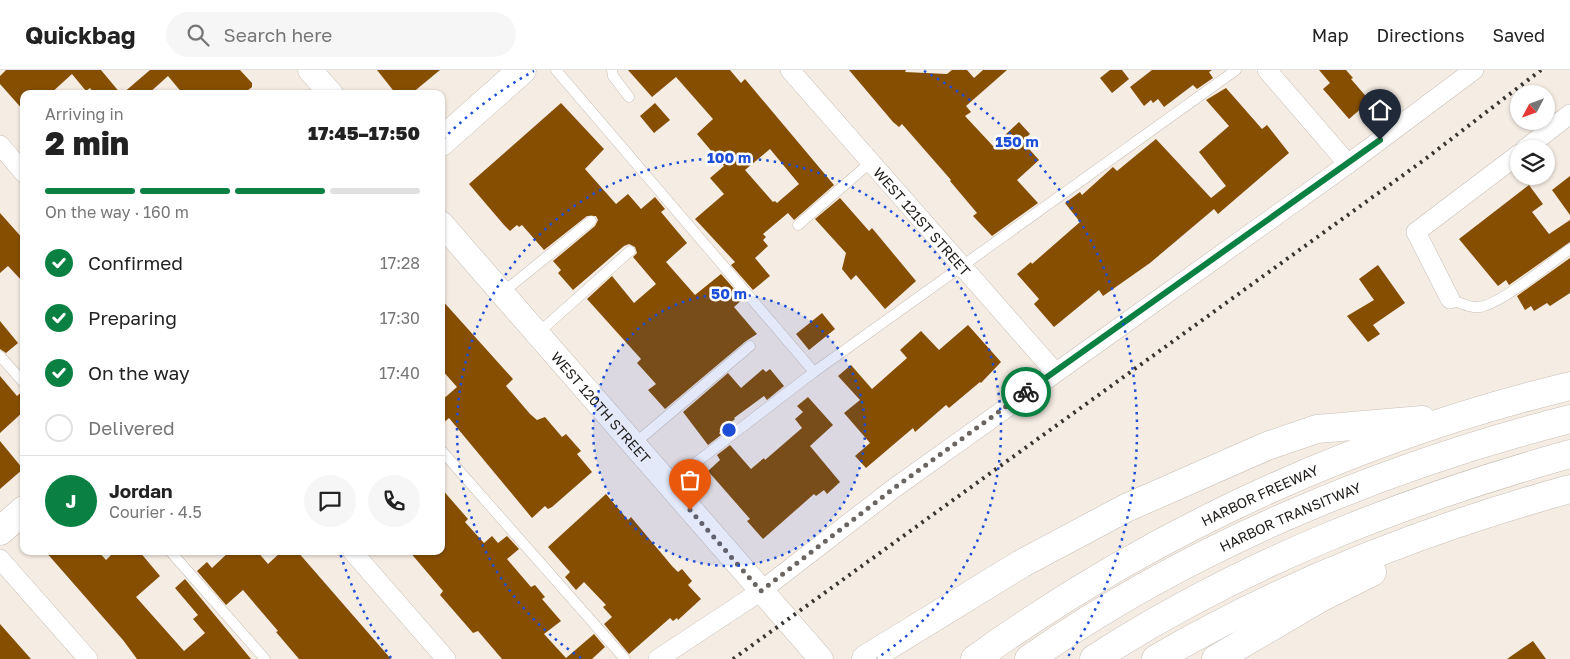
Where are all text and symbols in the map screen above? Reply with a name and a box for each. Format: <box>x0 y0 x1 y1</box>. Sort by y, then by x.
search box <box>166 12 516 57</box>
text: Quickbag <box>25 20 136 49</box>
icon: search <box>184 21 212 49</box>
text: Search here <box>224 23 332 46</box>
text: Map <box>1312 24 1348 46</box>
text: Directions <box>1376 24 1464 46</box>
text: Saved <box>1492 24 1545 46</box>
north arrow <box>1510 85 1555 130</box>
map controls <box>1510 85 1555 185</box>
pin <box>1359 89 1401 140</box>
icon: home <box>1366 96 1394 124</box>
text: Arriving in <box>45 104 124 124</box>
text: 17:45–17:50 <box>308 121 420 144</box>
text: 2 min <box>45 124 129 162</box>
text: 150 m <box>995 132 1039 150</box>
button: layers <box>1510 140 1555 185</box>
text: 100 m <box>707 148 751 166</box>
street label: WEST 121ST STREET <box>870 163 975 279</box>
text: On the way · 160 m <box>45 202 189 222</box>
icon: check <box>45 249 73 277</box>
text: Confirmed <box>88 251 183 274</box>
text: 17:28 <box>380 253 420 273</box>
text: 50 m <box>711 284 747 302</box>
icon: check <box>45 304 73 332</box>
text: Preparing <box>88 306 177 329</box>
text: 17:30 <box>380 308 420 328</box>
street label: WEST 120TH STREET <box>548 348 655 466</box>
icon: check <box>45 359 73 387</box>
text: On the way <box>88 361 190 384</box>
text: 17:40 <box>379 363 420 383</box>
courier <box>1001 367 1051 417</box>
icon: bike <box>1012 378 1040 406</box>
text: Delivered <box>88 416 175 439</box>
centre of rings <box>720 421 738 439</box>
pin <box>669 459 711 510</box>
street label: HARBOR FREEWAY <box>1198 461 1320 529</box>
icon: bag <box>676 466 704 494</box>
button: chat <box>304 475 356 527</box>
button: phone <box>368 475 420 527</box>
street label: HARBOR TRANSITWAY <box>1216 478 1363 555</box>
text: Jordan <box>109 479 173 502</box>
text: J <box>66 489 76 512</box>
text: Courier · 4.5 <box>109 502 202 522</box>

